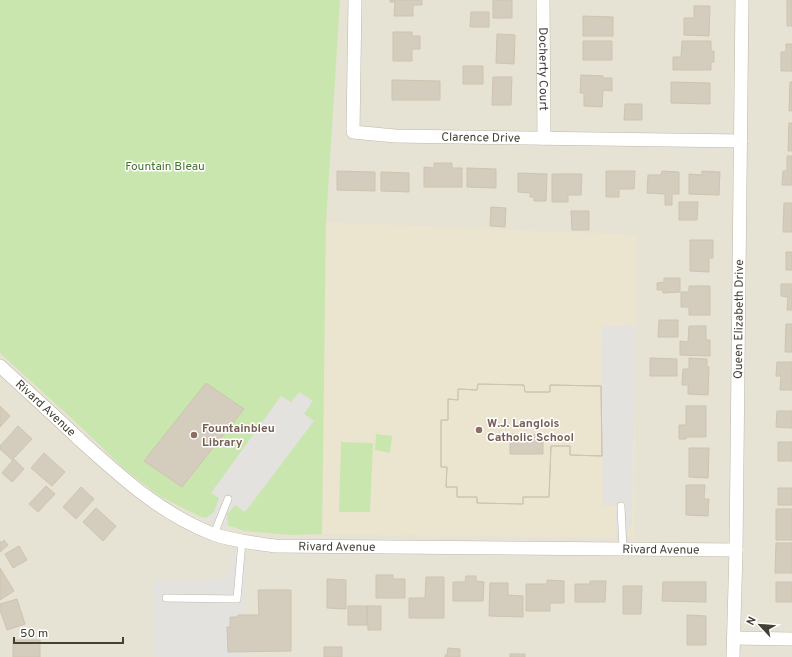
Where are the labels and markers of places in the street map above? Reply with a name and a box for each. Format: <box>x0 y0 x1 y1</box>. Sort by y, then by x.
place label: W.J. Langlois Catholic School <box>487 416 574 446</box>
place label: Fountainbleu Library <box>202 421 275 451</box>
marker: W.J. Langlois Catholic School <box>474 425 484 435</box>
marker: Fountainbleu Library <box>189 430 199 440</box>

